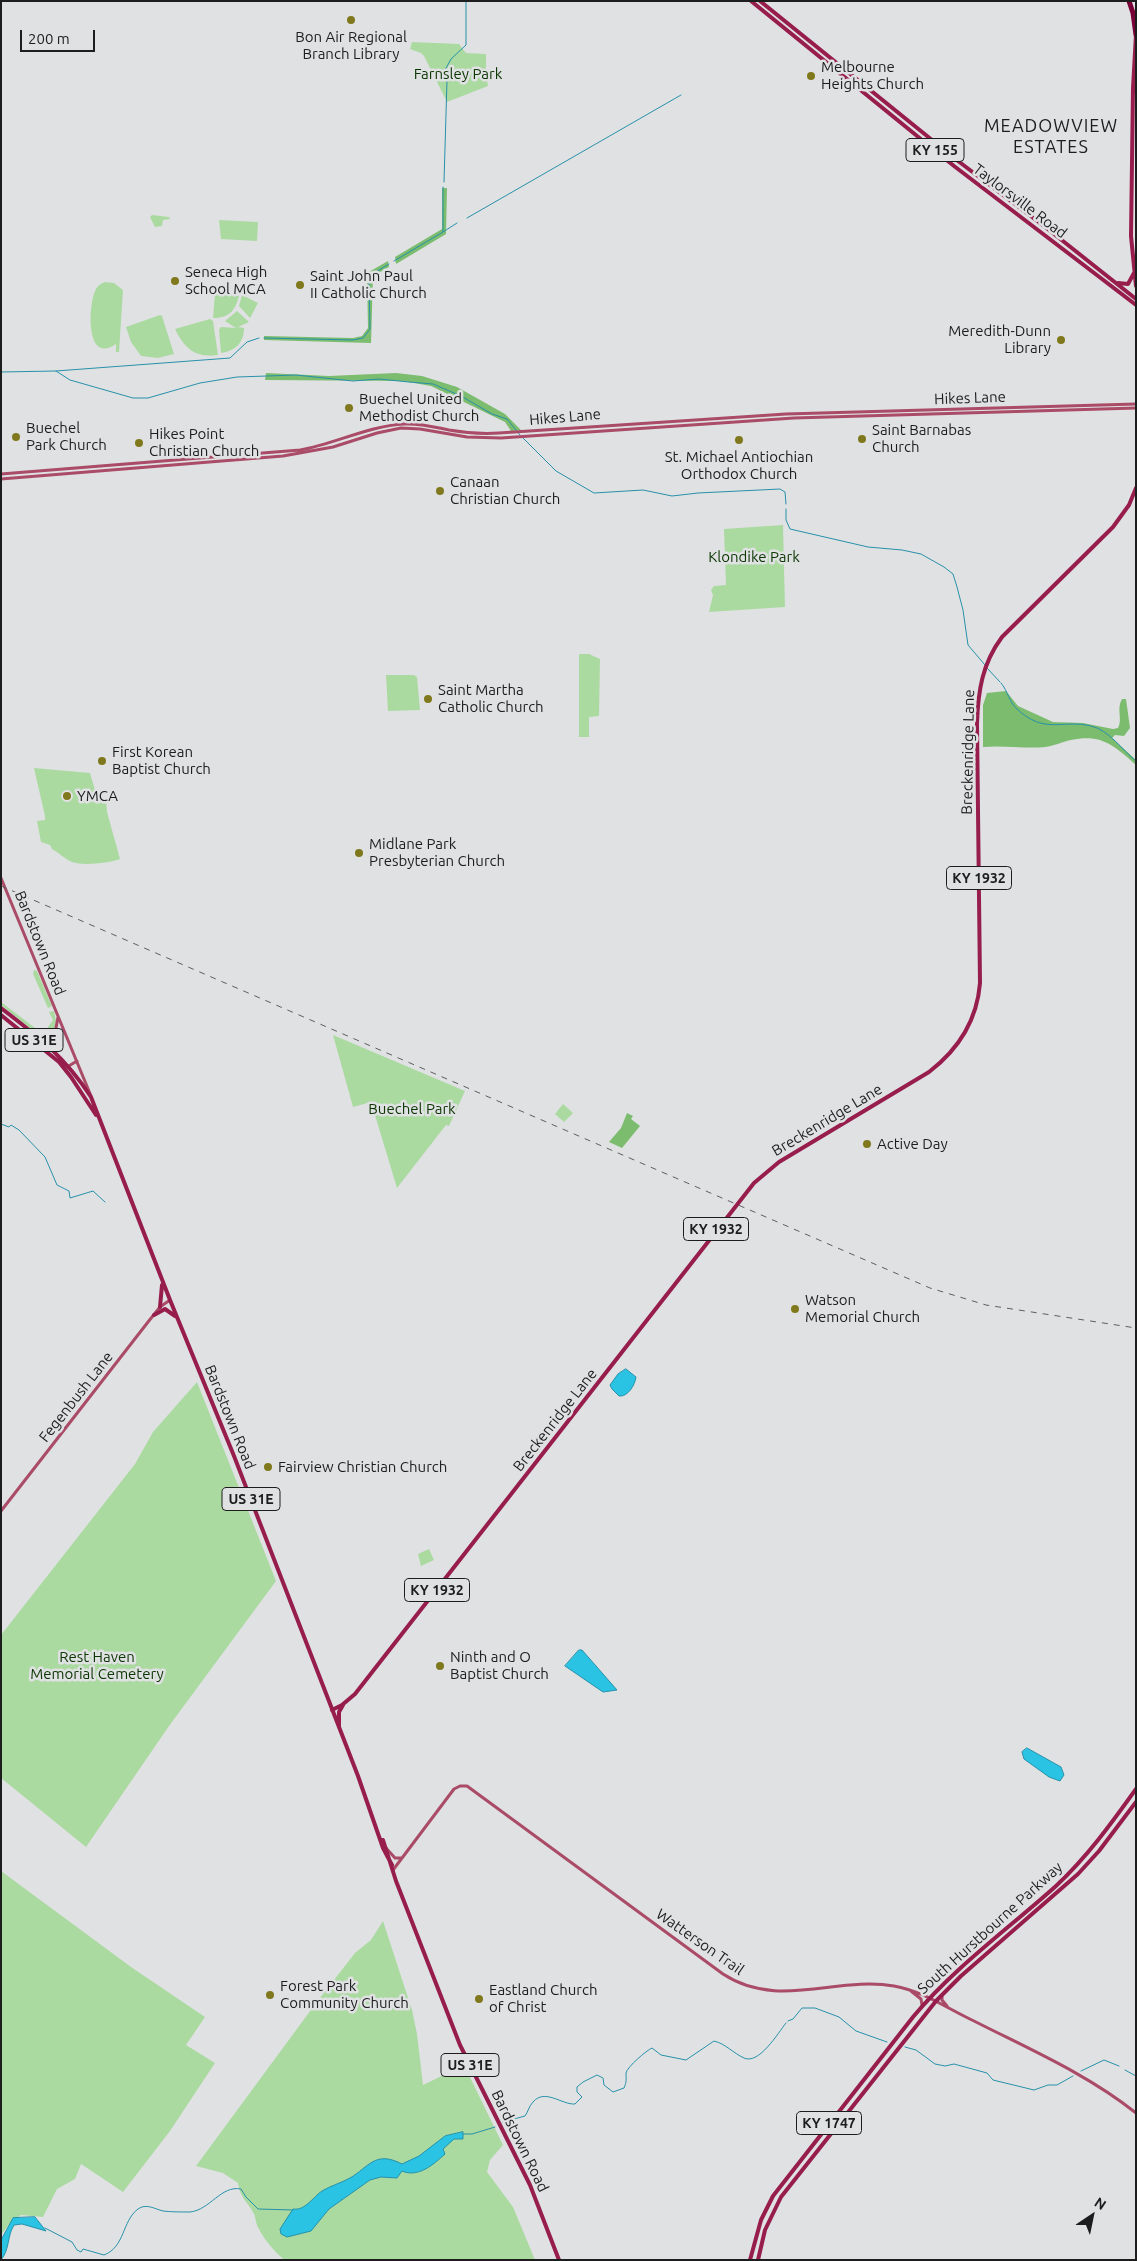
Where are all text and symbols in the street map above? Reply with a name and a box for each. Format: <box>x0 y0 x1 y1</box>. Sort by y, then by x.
marker: Bon Air Regional Branch Library <box>345 14 357 26</box>
scale bar <box>22 20 98 52</box>
place label: Bon Air Regional Branch Library <box>295 28 407 63</box>
text: 200 m <box>28 30 70 47</box>
place label: Melbourne Heights Church <box>821 58 924 93</box>
park label: Farnsley Park <box>414 65 502 83</box>
marker: Melbourne Heights Church <box>805 70 817 82</box>
district label: MEADOWVIEW ESTATES <box>983 115 1119 158</box>
road number: KY 155 <box>906 138 964 162</box>
street label: Taylorsville Road <box>970 160 1070 242</box>
place label: Seneca High School MCA <box>185 263 267 298</box>
place label: Saint John Paul II Catholic Church <box>310 267 427 302</box>
marker: Seneca High School MCA <box>169 275 181 287</box>
marker: Saint John Paul II Catholic Church <box>294 279 306 291</box>
place label: Meredith-Dunn Library <box>948 322 1051 357</box>
marker: Meredith-Dunn Library <box>1055 334 1067 346</box>
street label: Hikes Lane <box>934 388 1006 408</box>
place label: Buechel United Methodist Church <box>359 390 479 425</box>
marker: Buechel United Methodist Church <box>343 402 355 414</box>
street label: Hikes Lane <box>528 405 602 429</box>
place label: Buechel Park Church <box>26 419 107 454</box>
place label: Saint Barnabas Church <box>872 421 971 456</box>
place label: Hikes Point Christian Church <box>149 425 259 460</box>
marker: Buechel Park Church <box>10 431 22 443</box>
marker: Saint Barnabas Church <box>856 433 868 445</box>
marker: St. Michael Antiochian Orthodox Church <box>733 434 745 446</box>
marker: Hikes Point Christian Church <box>133 437 145 449</box>
place label: St. Michael Antiochian Orthodox Church <box>665 448 813 483</box>
place label: Canaan Christian Church <box>450 473 560 508</box>
marker: Canaan Christian Church <box>434 485 446 497</box>
park label: Klondike Park <box>708 548 800 566</box>
place label: Saint Martha Catholic Church <box>438 681 544 716</box>
street label: Breckenridge Lane <box>958 689 978 815</box>
marker: Saint Martha Catholic Church <box>422 693 434 705</box>
place label: First Korean Baptist Church <box>112 743 211 778</box>
marker: First Korean Baptist Church <box>96 755 108 767</box>
place label: YMCA <box>77 787 118 805</box>
marker: YMCA <box>61 790 73 802</box>
place label: Midlane Park Presbyterian Church <box>369 835 505 870</box>
marker: Midlane Park Presbyterian Church <box>353 847 365 859</box>
road number: KY 1932 <box>946 866 1012 890</box>
street label: Bardstown Road <box>11 888 69 998</box>
road number: US 31E <box>5 1028 63 1052</box>
street label: Breckenridge Lane <box>769 1080 885 1160</box>
park label: Buechel Park <box>368 1100 456 1118</box>
place label: Active Day <box>877 1135 948 1153</box>
marker: Active Day <box>861 1138 873 1150</box>
road number: KY 1932 <box>684 1218 748 1240</box>
place label: Watson Memorial Church <box>805 1291 920 1326</box>
marker: Watson Memorial Church <box>789 1303 801 1315</box>
street label: Fegenbush Lane <box>35 1348 117 1446</box>
street label: Bardstown Road <box>201 1362 259 1472</box>
street label: Breckenridge Lane <box>509 1365 601 1475</box>
place label: Fairview Christian Church <box>278 1458 447 1476</box>
marker: Fairview Christian Church <box>262 1461 274 1473</box>
road number: US 31E <box>222 1488 280 1510</box>
road number: KY 1932 <box>404 1578 470 1602</box>
park label: Rest Haven Memorial Cemetery <box>30 1648 164 1683</box>
place label: Ninth and O Baptist Church <box>450 1648 549 1683</box>
marker: Ninth and O Baptist Church <box>434 1660 446 1672</box>
street label: South Hurstbourne Parkway <box>914 1858 1066 1998</box>
street label: Watterson Trail <box>653 1905 747 1979</box>
place label: Forest Park Community Church <box>280 1977 409 2012</box>
place label: Eastland Church of Christ <box>489 1981 597 2016</box>
marker: Forest Park Community Church <box>264 1989 276 2001</box>
marker: Eastland Church of Christ <box>473 1993 485 2005</box>
road number: US 31E <box>441 2054 499 2076</box>
street label: Bardstown Road <box>488 2087 552 2195</box>
road number: KY 1747 <box>796 2112 862 2134</box>
north arrow <box>1067 2191 1117 2241</box>
text: N <box>1092 2194 1109 2213</box>

